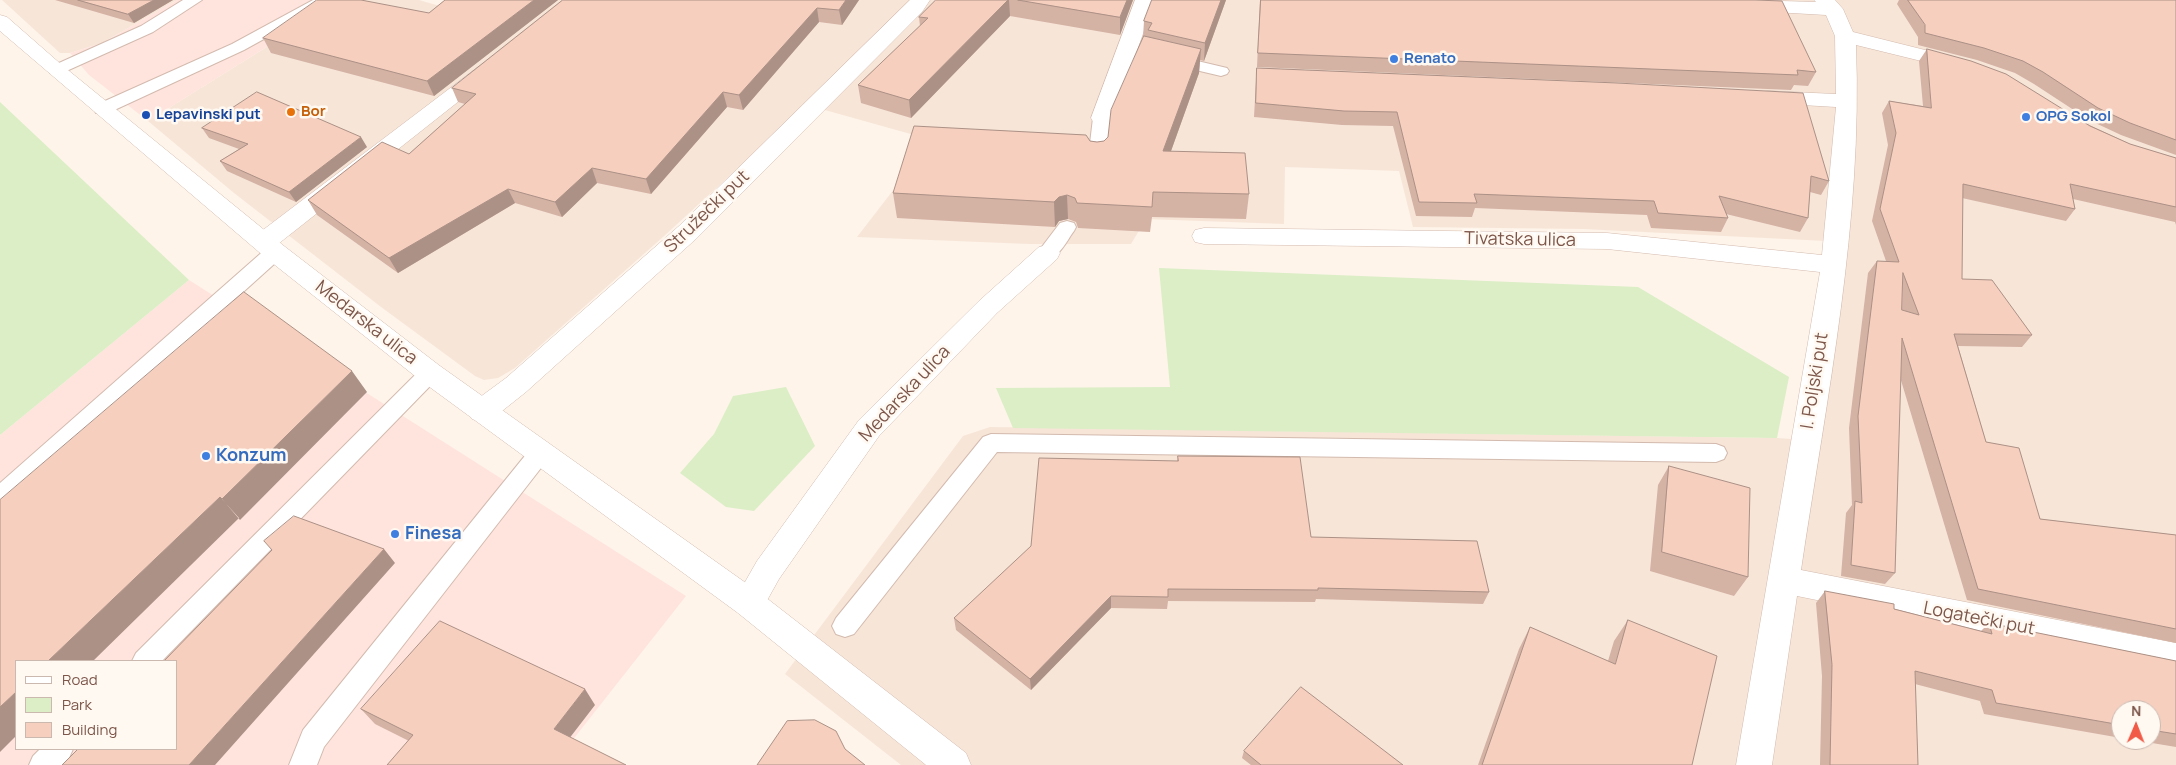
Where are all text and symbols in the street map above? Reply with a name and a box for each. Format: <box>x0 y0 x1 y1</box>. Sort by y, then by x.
place label: Renato <box>1404 50 1456 68</box>
marker: Renato <box>1388 53 1400 65</box>
place label: Bor <box>301 103 326 121</box>
place label: Lepavinski put <box>156 106 261 124</box>
marker: Bor <box>285 106 297 118</box>
place label: OPG Sokol <box>2036 108 2111 126</box>
marker: Lepavinski put <box>140 109 152 121</box>
marker: OPG Sokol <box>2020 111 2032 123</box>
street label: Stružečki put <box>660 166 754 258</box>
street label: Tivatska ulica <box>1464 228 1576 252</box>
street label: Medarska ulica <box>311 276 421 370</box>
street label: I. Poljski put <box>1797 331 1833 431</box>
street label: Medarska ulica <box>855 342 955 446</box>
place label: Konzum <box>216 445 286 467</box>
marker: Konzum <box>200 450 212 462</box>
place label: Finesa <box>405 523 462 545</box>
marker: Finesa <box>389 528 401 540</box>
street label: Logatečki put <box>1921 598 2037 640</box>
legend <box>15 660 178 750</box>
text: Road <box>62 669 98 690</box>
text: Park <box>62 694 92 715</box>
north arrow <box>2111 700 2161 750</box>
text: N <box>2131 701 2141 720</box>
text: Building <box>62 719 117 740</box>

